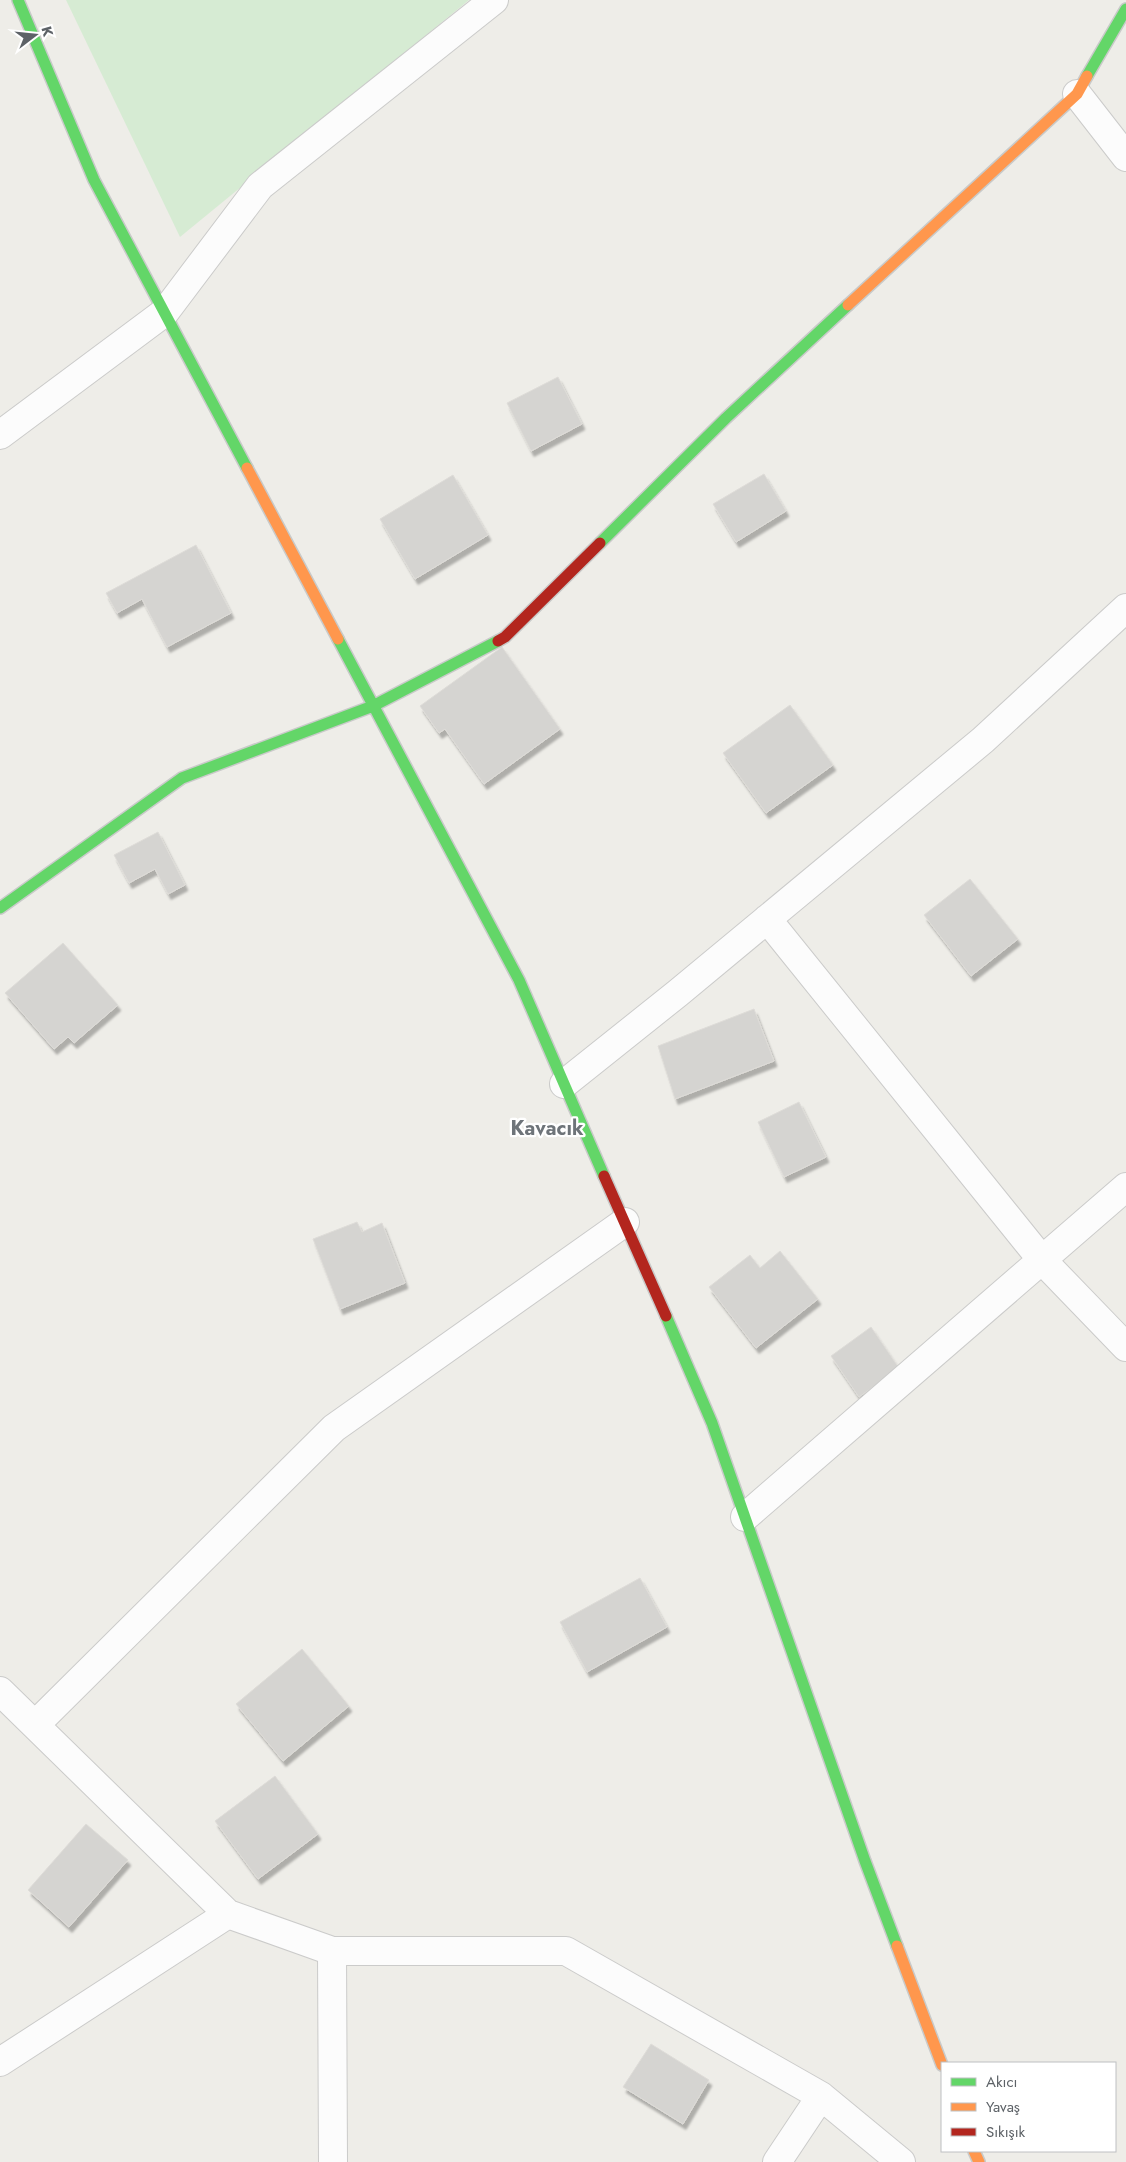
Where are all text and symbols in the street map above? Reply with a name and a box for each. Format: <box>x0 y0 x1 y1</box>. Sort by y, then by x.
north arrow <box>10 10 60 60</box>
text: K <box>37 24 59 39</box>
district label: Kavacık <box>511 1114 584 1143</box>
legend <box>941 2062 1116 2152</box>
text: Akıcı <box>986 2071 1017 2093</box>
text: Yavaş <box>986 2096 1020 2118</box>
text: Sıkışık <box>986 2121 1026 2143</box>

